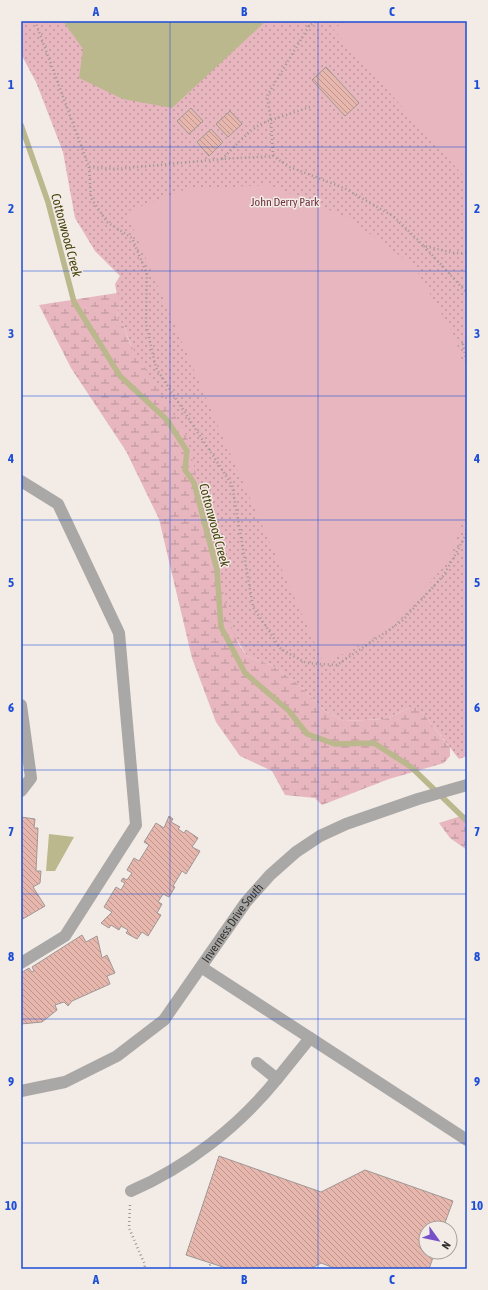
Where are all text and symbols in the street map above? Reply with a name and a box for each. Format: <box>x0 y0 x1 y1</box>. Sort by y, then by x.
text: A <box>92 4 100 19</box>
text: B <box>241 4 248 19</box>
text: C <box>389 4 395 19</box>
text: 1 <box>8 77 14 92</box>
text: 1 <box>474 77 480 92</box>
water label: Cottonwood Creek <box>48 192 85 279</box>
park label: John Derry Park <box>251 195 320 209</box>
text: 2 <box>8 201 14 216</box>
text: 2 <box>474 201 480 216</box>
text: 3 <box>8 326 14 341</box>
text: 3 <box>474 326 480 341</box>
text: 4 <box>7 451 14 466</box>
text: 4 <box>473 451 480 466</box>
water label: Cottonwood Creek <box>196 482 233 569</box>
text: 5 <box>8 575 14 590</box>
text: 5 <box>474 575 480 590</box>
text: 6 <box>8 700 14 715</box>
text: 6 <box>474 700 480 715</box>
text: 7 <box>8 824 14 839</box>
text: 7 <box>474 824 480 839</box>
street label: Inverness Drive South <box>199 881 266 965</box>
text: 8 <box>8 949 14 964</box>
text: 8 <box>474 949 480 964</box>
text: 9 <box>8 1074 14 1089</box>
text: 9 <box>474 1074 480 1089</box>
text: 10 <box>5 1198 17 1213</box>
text: 10 <box>471 1198 483 1213</box>
north arrow <box>418 1220 458 1260</box>
text: N <box>440 1239 453 1251</box>
text: A <box>92 1272 100 1287</box>
text: B <box>241 1272 248 1287</box>
text: C <box>389 1272 395 1287</box>

